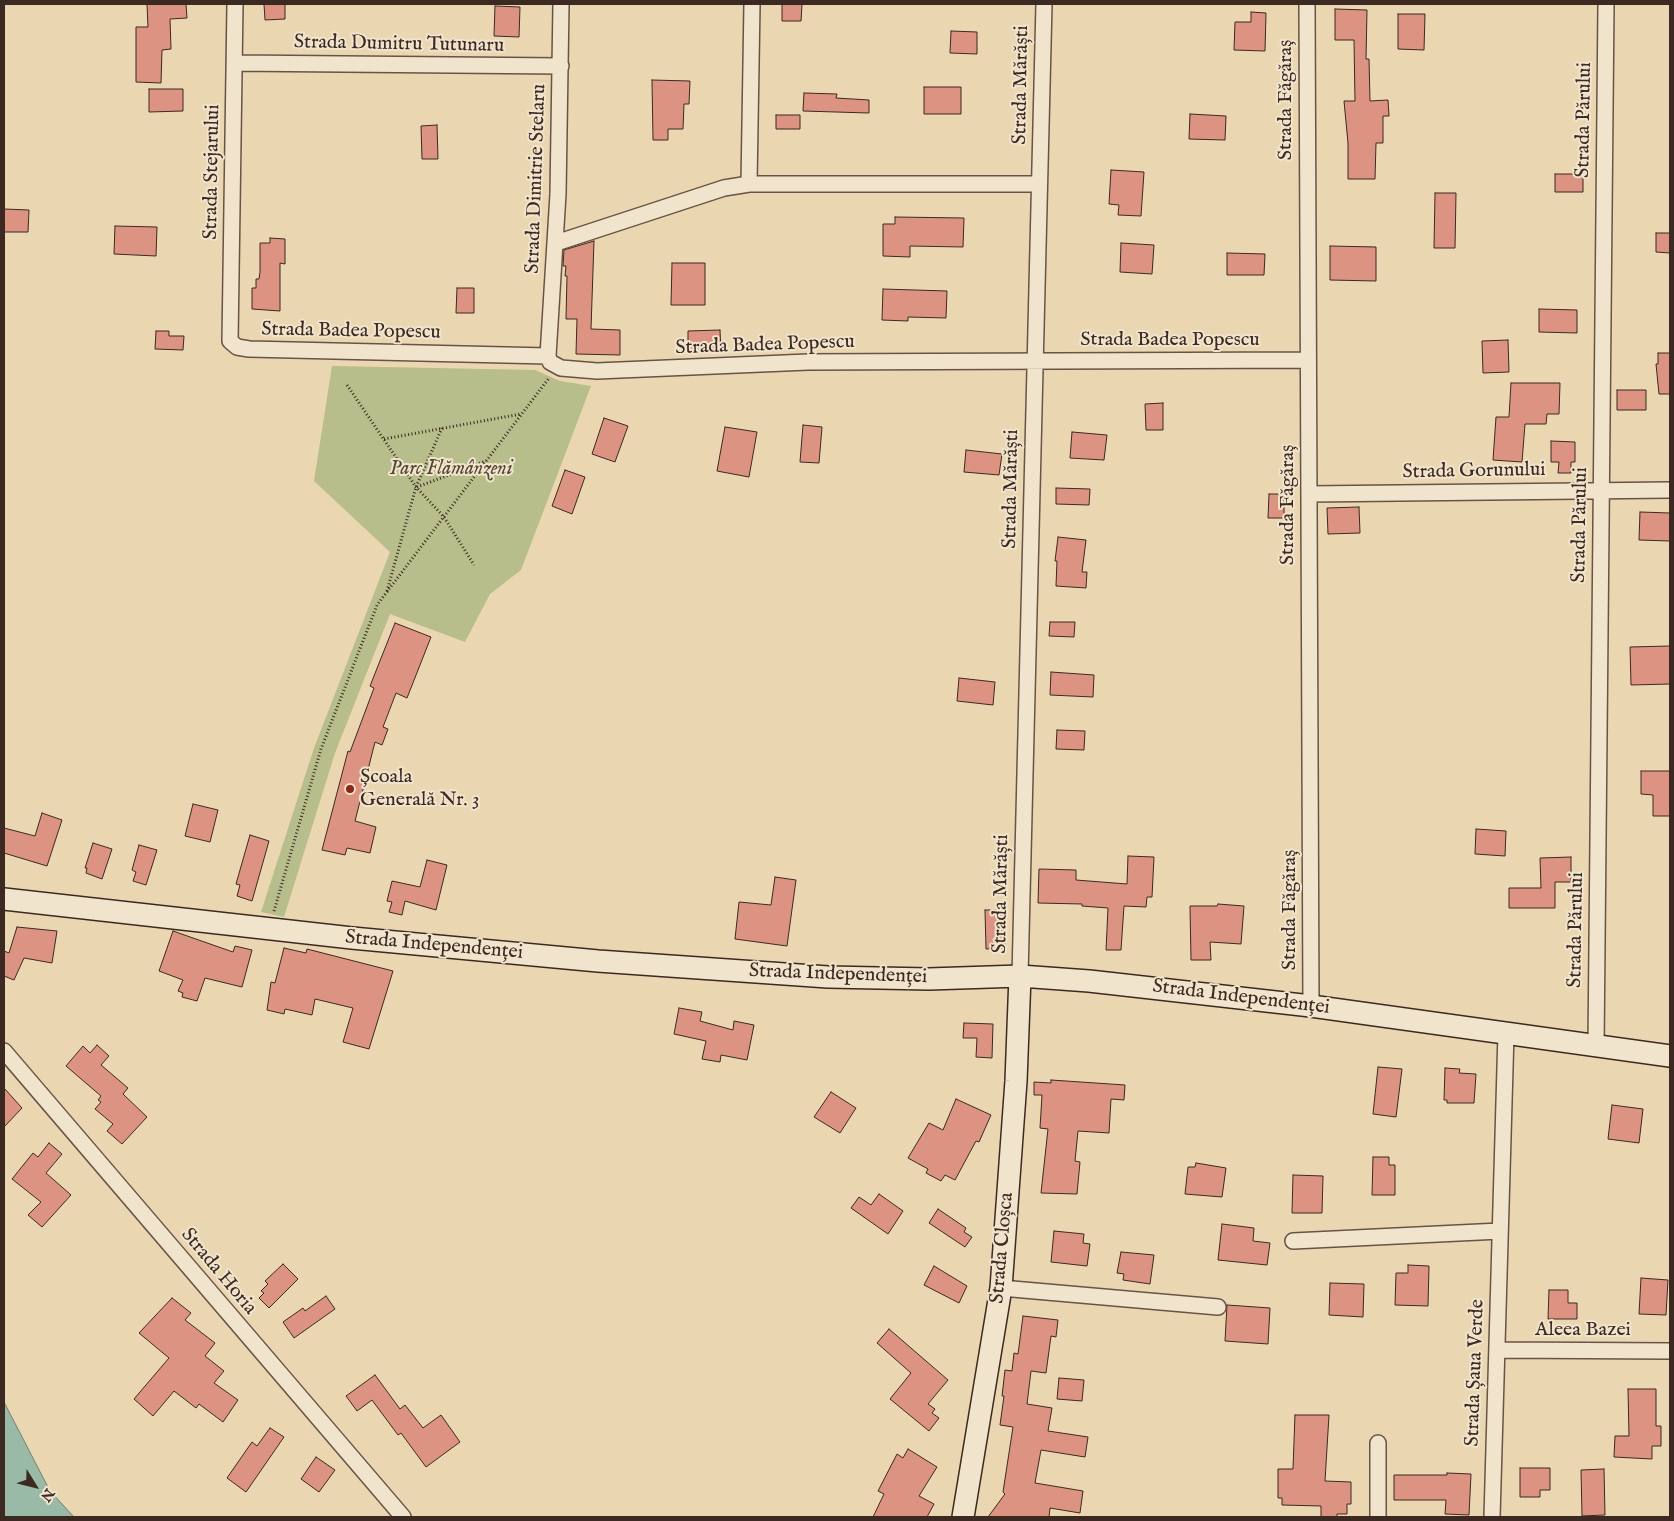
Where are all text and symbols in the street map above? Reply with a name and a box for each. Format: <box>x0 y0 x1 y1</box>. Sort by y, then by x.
street label: Strada Mărăști <box>1009 25 1035 145</box>
street label: Strada Dumitru Tutunaru <box>294 31 504 59</box>
street label: Strada Făgăraș <box>1275 40 1299 160</box>
street label: Strada Părului <box>1572 62 1598 178</box>
street label: Strada Dimitrie Stelaru <box>522 84 552 274</box>
street label: Strada Stejarului <box>200 104 226 240</box>
street label: Strada Badea Popescu <box>261 318 441 346</box>
street label: Strada Badea Popescu <box>1080 329 1260 353</box>
street label: Strada Badea Popescu <box>675 331 855 361</box>
street label: Strada Mărăști <box>999 429 1025 549</box>
street label: Strada Făgăraș <box>1277 445 1301 565</box>
park label: Parc Flămânzeni <box>390 458 512 482</box>
street label: Strada Gorunului <box>1402 459 1546 485</box>
street label: Strada Părului <box>1568 467 1594 583</box>
place label: Școala Generală Nr. 3 <box>360 766 479 813</box>
marker: Școala Generală Nr. 3 <box>344 783 356 795</box>
street label: Strada Mărăști <box>989 834 1015 954</box>
street label: Strada Făgăraș <box>1279 850 1303 970</box>
street label: Strada Părului <box>1564 872 1590 988</box>
street label: Strada Independenței <box>344 926 524 966</box>
street label: Strada Independenței <box>748 960 928 990</box>
street label: Strada Independenței <box>1151 975 1331 1021</box>
street label: Strada Cloșca <box>986 1191 1020 1305</box>
street label: Strada Horia <box>175 1224 261 1320</box>
street label: Strada Șaua Verde <box>1461 1299 1491 1447</box>
street label: Aleea Bazei <box>1535 1319 1631 1343</box>
north arrow <box>10 1461 60 1511</box>
text: N <box>36 1485 58 1505</box>

